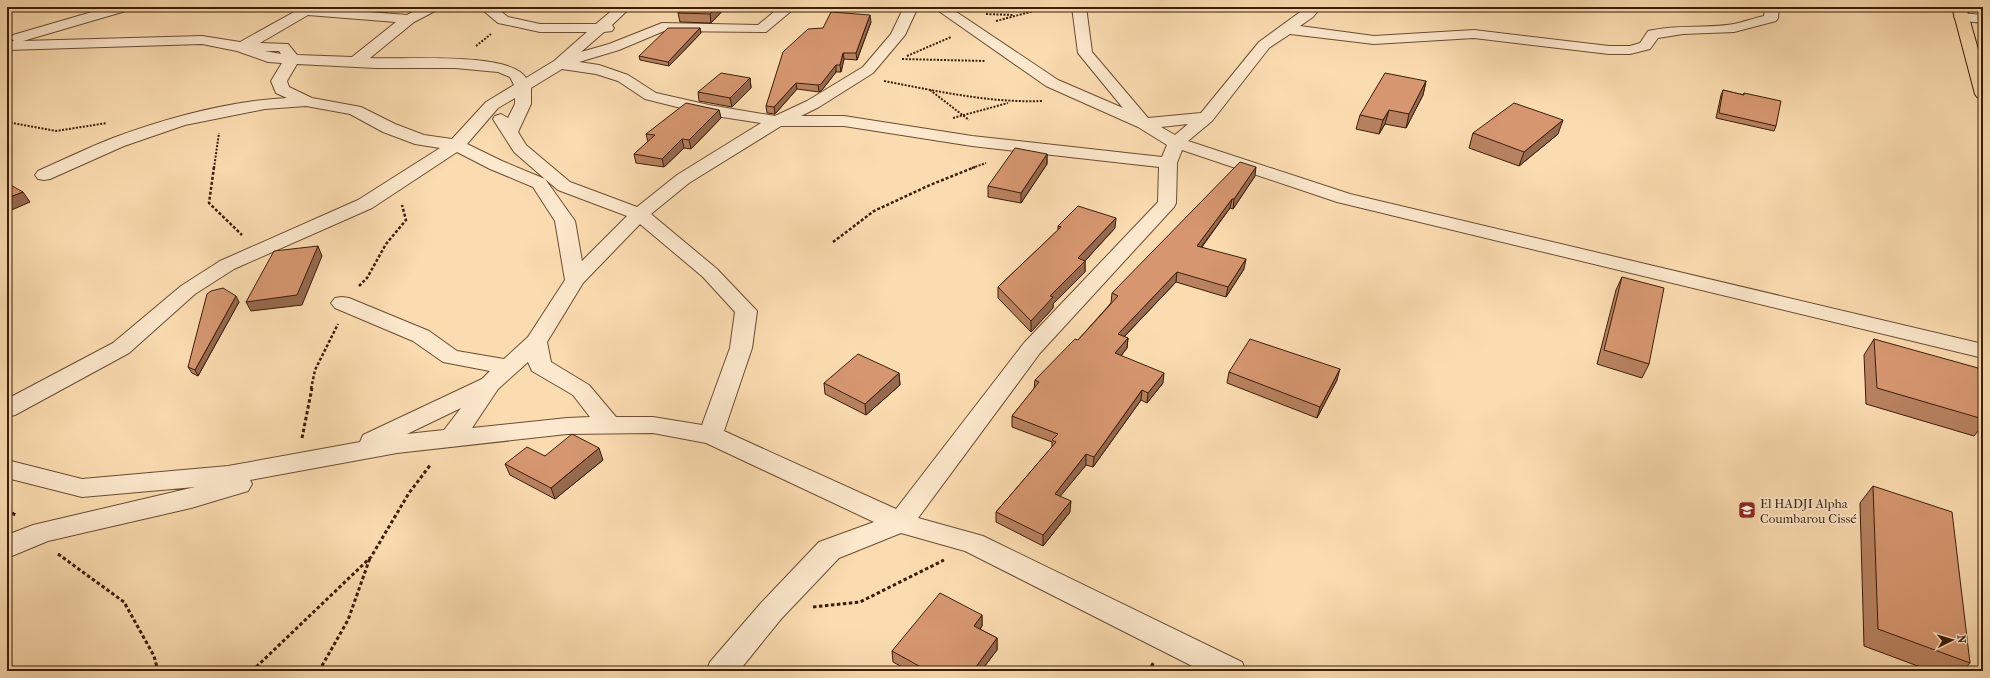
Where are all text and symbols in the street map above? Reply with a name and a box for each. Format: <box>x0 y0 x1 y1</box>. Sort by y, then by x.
place label: El HADJI Alpha Coumbarou Cissé <box>1760 496 1857 526</box>
school or university icon: El HADJI Alpha Coumbarou Cissé <box>1737 500 1757 520</box>
north arrow <box>1932 620 1972 660</box>
text: N <box>1955 634 1968 645</box>

